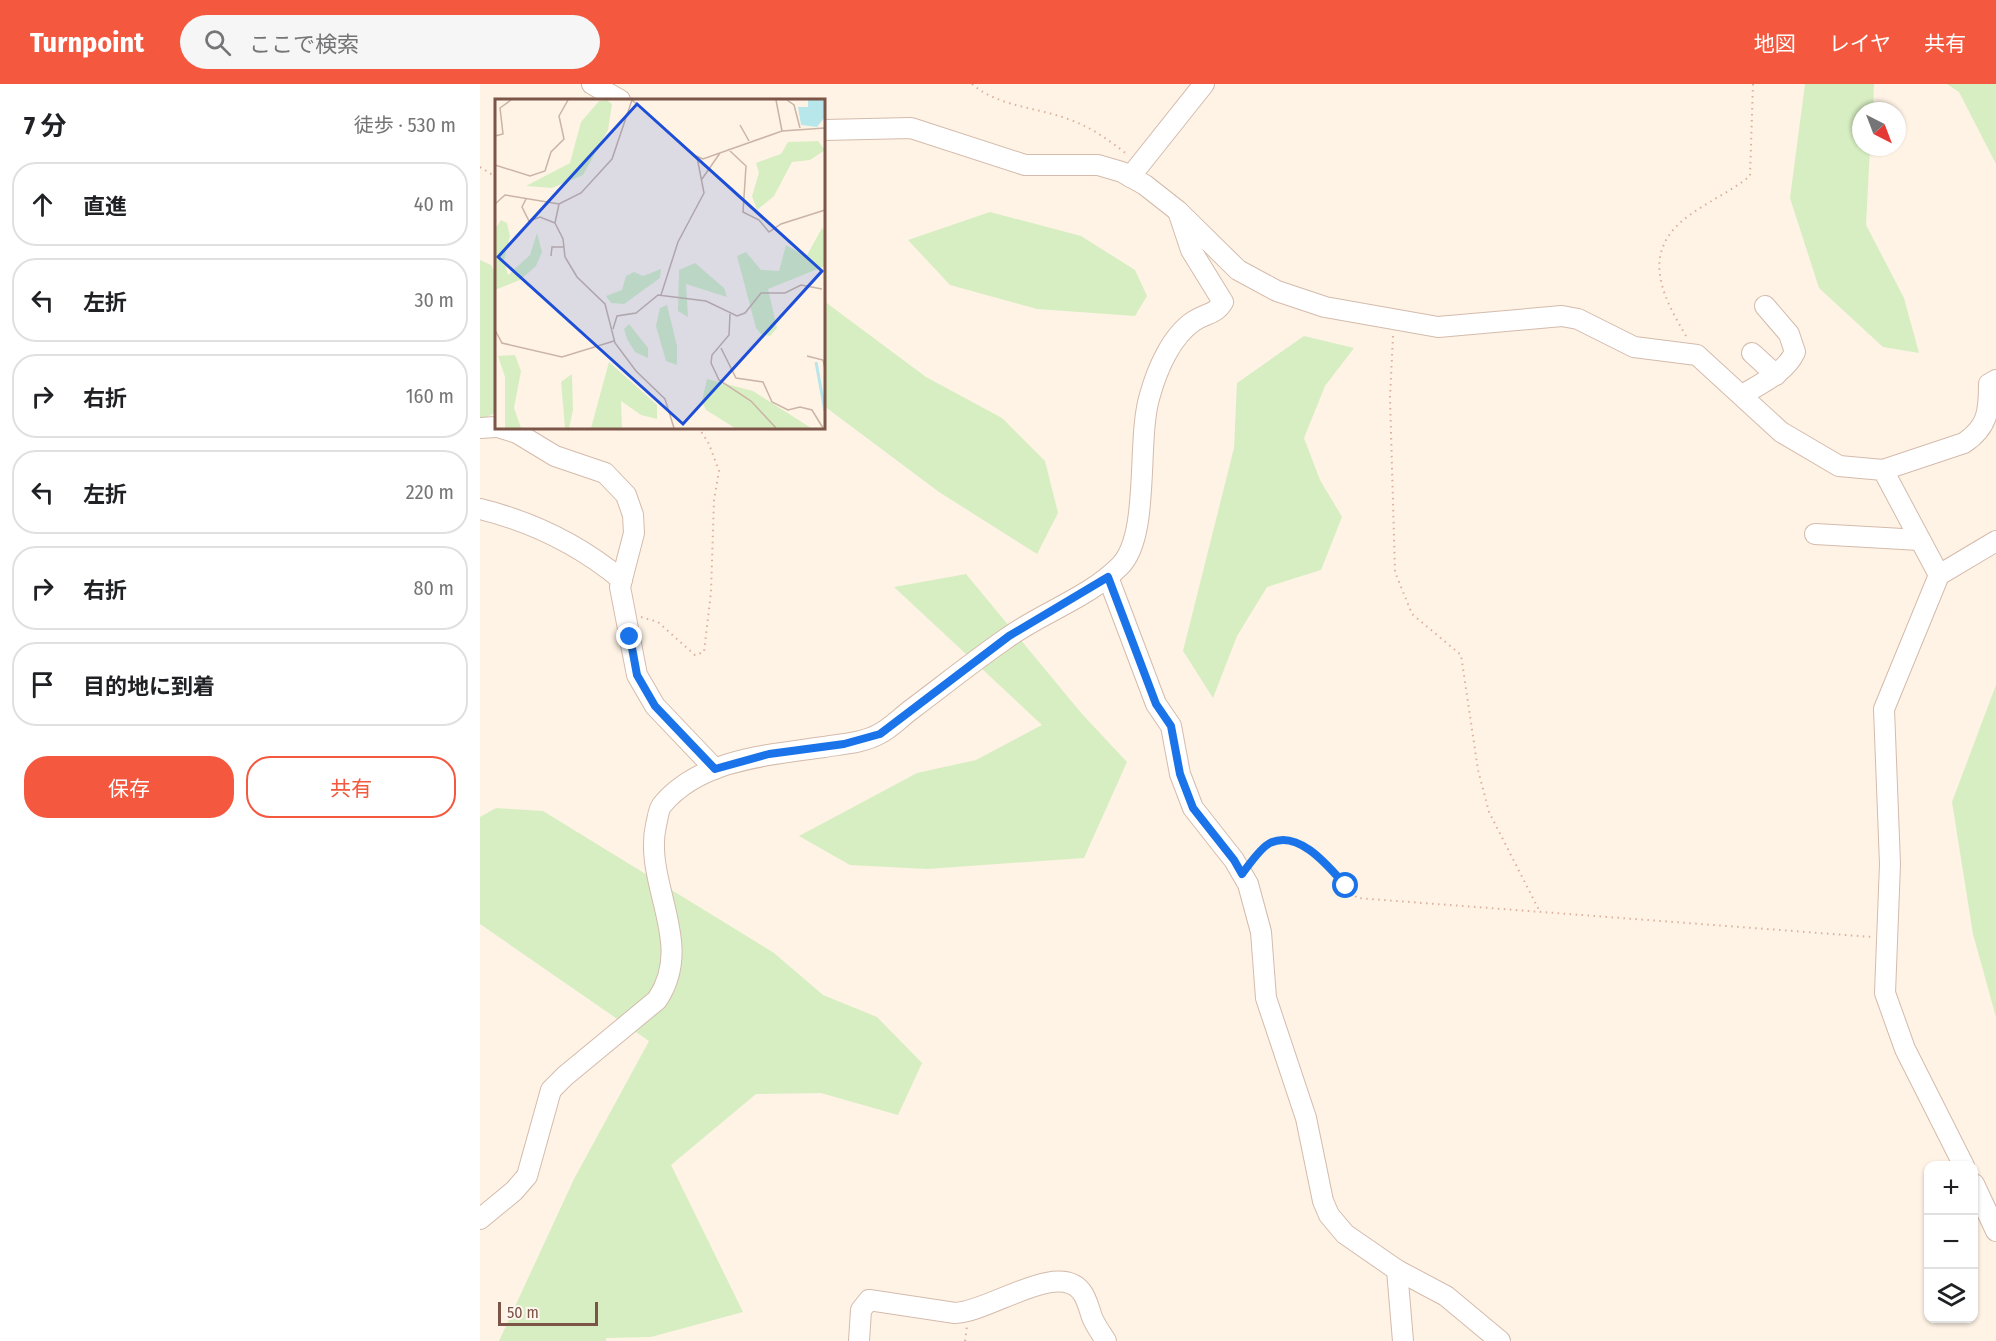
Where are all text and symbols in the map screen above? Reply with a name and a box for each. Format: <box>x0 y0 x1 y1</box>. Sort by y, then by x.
search box <box>180 15 600 69</box>
text: Turnpoint <box>30 26 144 59</box>
icon: search <box>201 26 234 59</box>
text: ここで検索 <box>249 31 359 58</box>
text: 地図 <box>1754 31 1796 57</box>
text: レイヤ <box>1829 31 1891 57</box>
text: 共有 <box>1924 31 1966 57</box>
inset map <box>495 99 825 429</box>
north arrow <box>1852 102 1906 156</box>
text: 7 分 <box>24 111 66 142</box>
text: 徒歩 · 530 m <box>354 113 456 137</box>
icon: ahead <box>26 188 59 221</box>
text: 40 m <box>414 192 454 216</box>
text: 直進 <box>83 193 127 220</box>
icon: left <box>26 284 59 317</box>
text: 30 m <box>414 288 454 312</box>
text: 左折 <box>83 289 127 316</box>
icon: right <box>26 380 59 413</box>
text: 160 m <box>406 384 454 408</box>
text: 右折 <box>83 385 127 412</box>
icon: left <box>26 476 59 509</box>
text: 220 m <box>406 480 454 504</box>
text: 左折 <box>83 481 127 508</box>
icon: right <box>26 572 59 605</box>
text: 80 m <box>414 576 454 600</box>
text: 右折 <box>83 577 127 604</box>
route end <box>616 623 642 649</box>
icon: arrive <box>26 668 59 701</box>
text: 目的地に到着 <box>83 673 215 700</box>
button: 保存 <box>24 756 234 818</box>
button: 共有 <box>246 756 456 818</box>
route start <box>1332 872 1358 898</box>
map controls <box>1924 1161 1978 1323</box>
button: + <box>1924 1161 1978 1215</box>
button: − <box>1924 1215 1978 1269</box>
button: layers <box>1924 1269 1978 1323</box>
scale bar <box>498 1299 598 1326</box>
text: 50 m <box>507 1303 539 1322</box>

